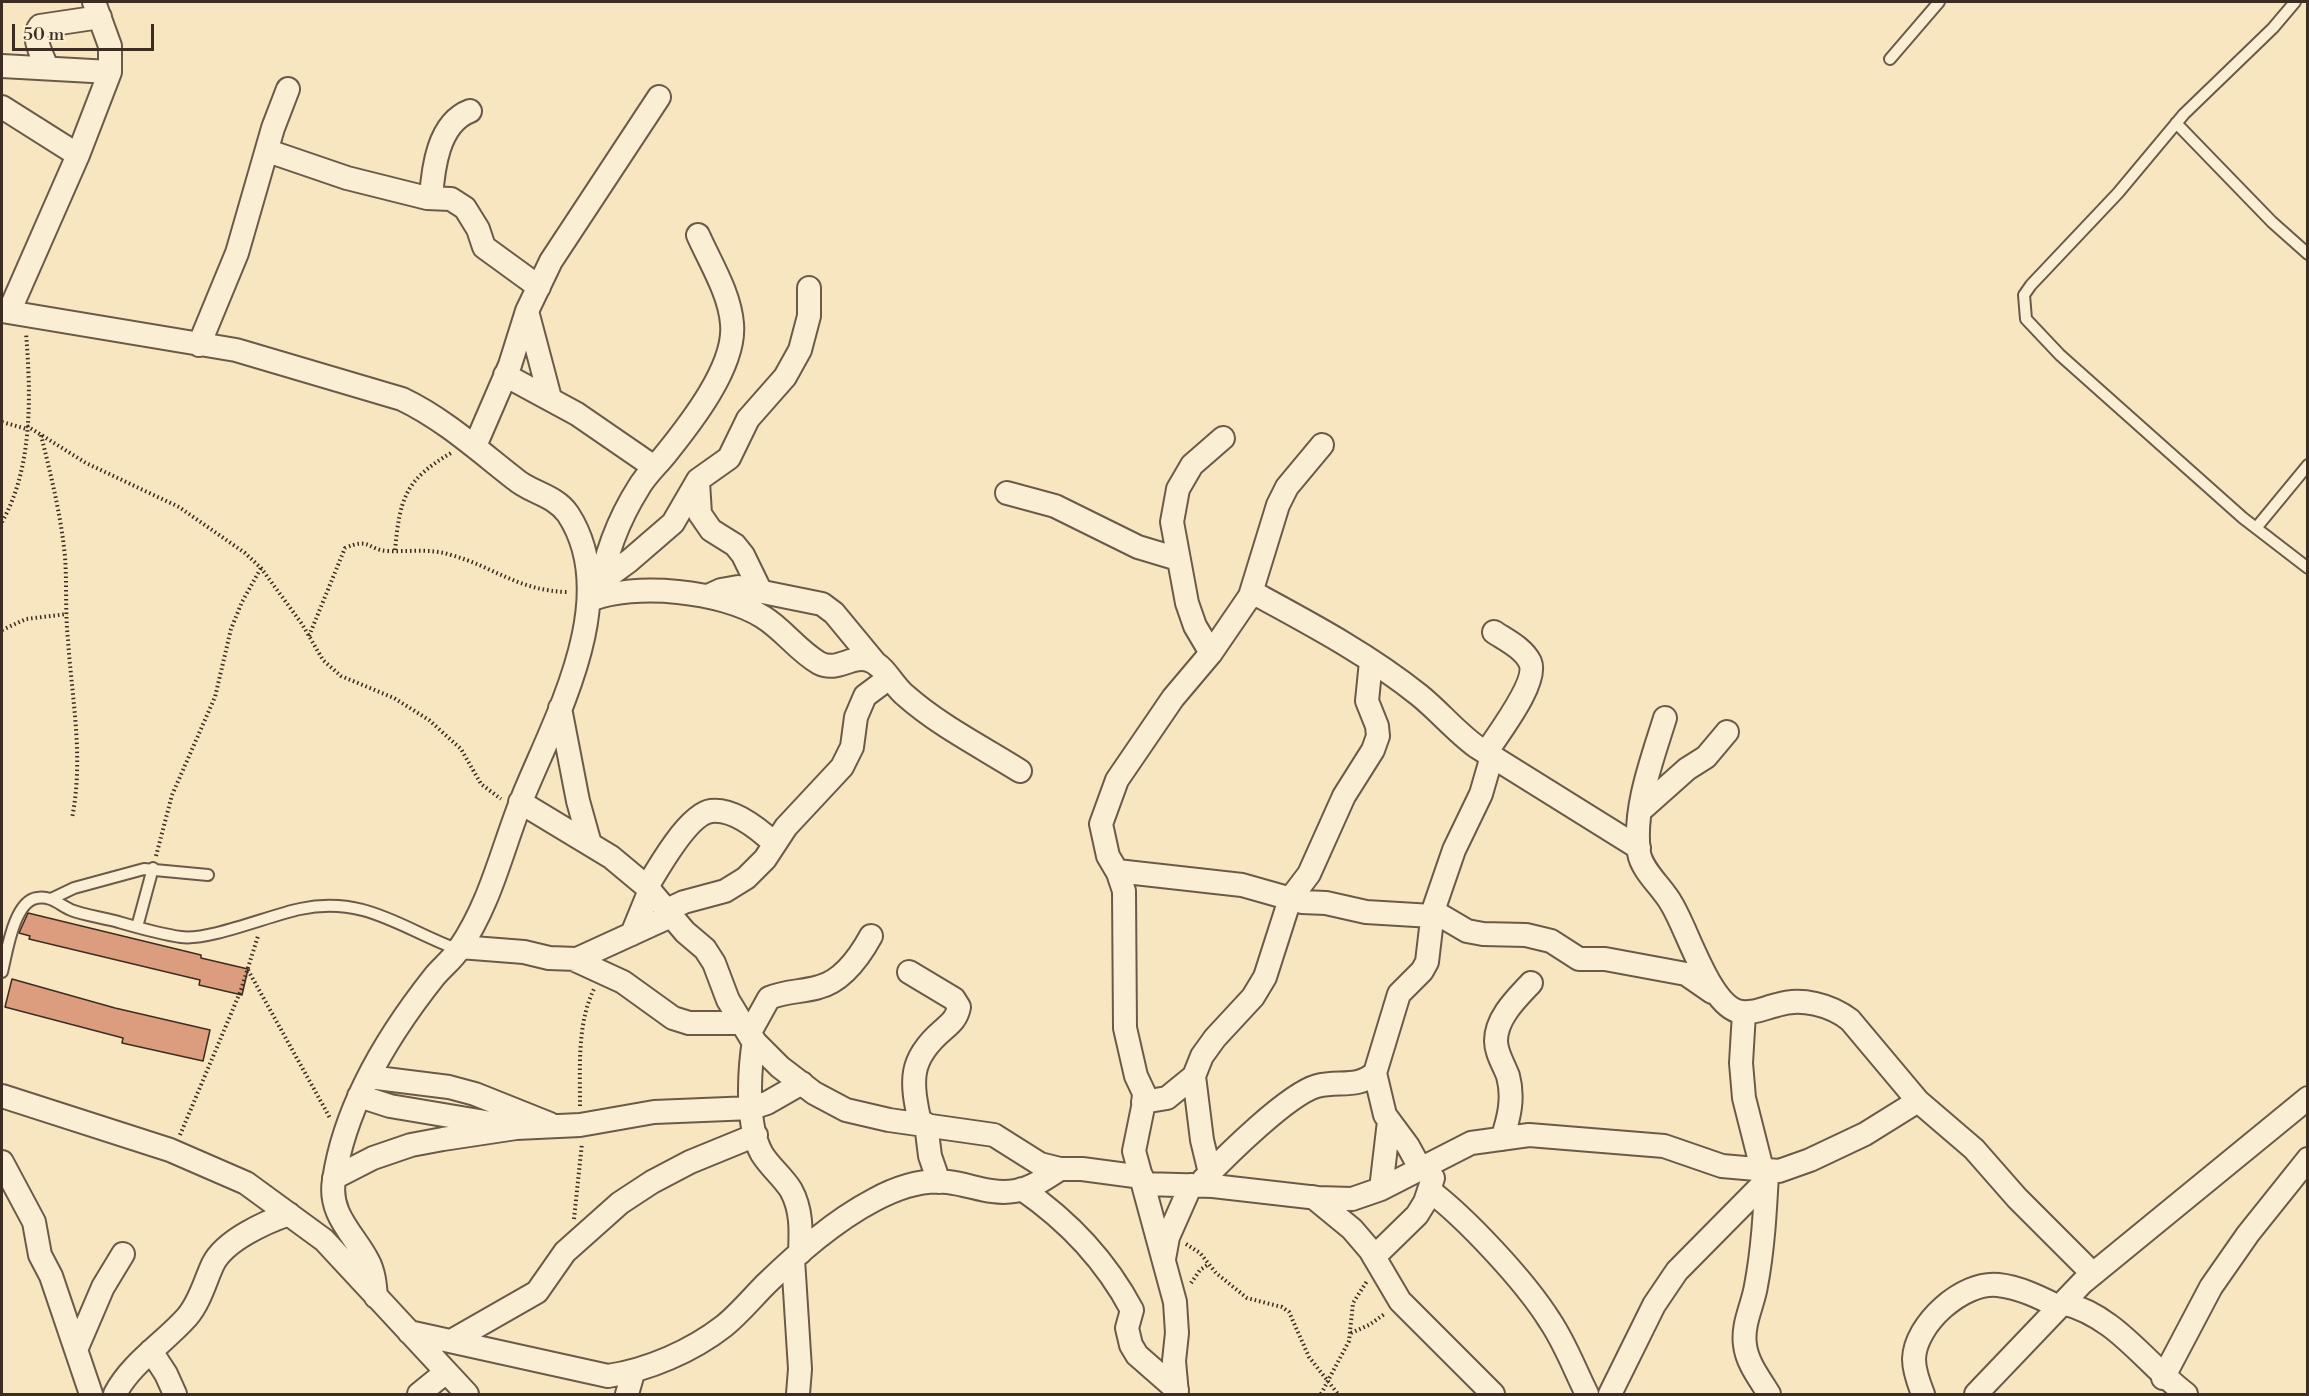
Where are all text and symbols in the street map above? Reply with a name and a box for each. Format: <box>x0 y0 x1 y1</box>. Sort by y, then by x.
scale bar <box>15 12 158 50</box>
text: 50 m <box>23 23 64 46</box>

